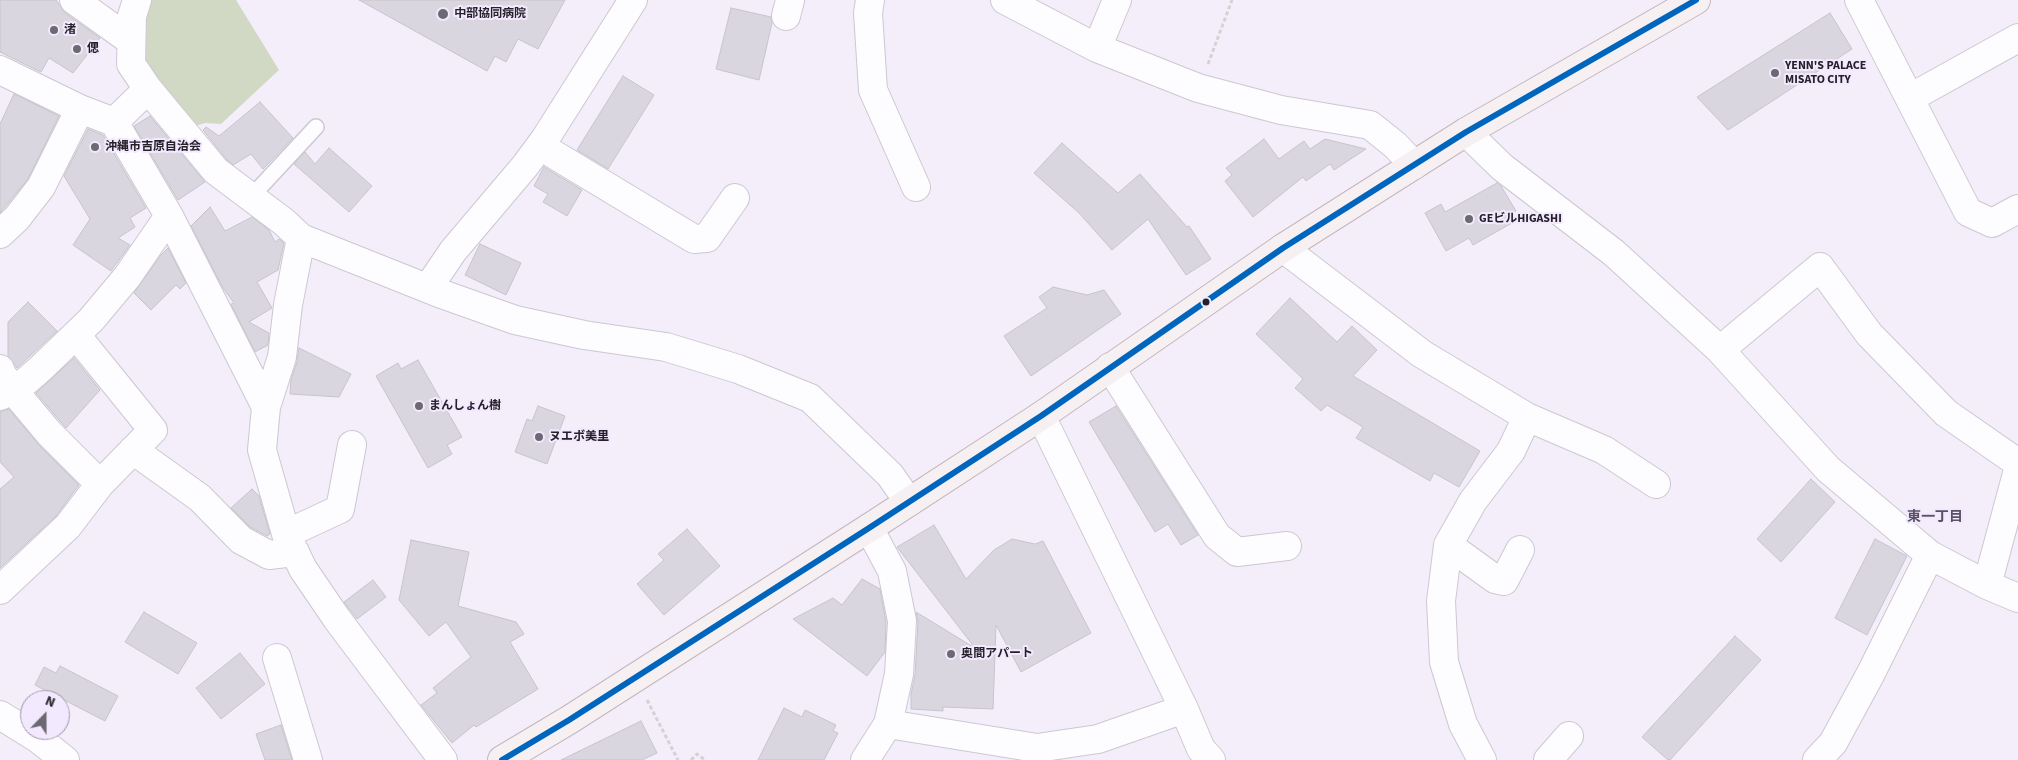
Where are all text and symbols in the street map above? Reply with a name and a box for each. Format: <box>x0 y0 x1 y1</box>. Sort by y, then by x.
marker: 中部協同病院 <box>436 7 450 21</box>
place label: 中部協同病院 <box>454 7 526 21</box>
place label: 渚 <box>64 23 76 37</box>
marker: 渚 <box>48 24 60 36</box>
place label: 偲 <box>87 42 99 56</box>
marker: 偲 <box>71 43 83 55</box>
place label: YENN'S PALACE MISATO CITY <box>1785 59 1866 87</box>
marker: YENN'S PALACE MISATO CITY <box>1769 67 1781 79</box>
place label: 沖縄市吉原自治会 <box>105 140 201 154</box>
marker: 沖縄市吉原自治会 <box>89 141 101 153</box>
place label: GEビルHIGASHI <box>1479 212 1562 226</box>
marker: GEビルHIGASHI <box>1463 213 1475 225</box>
unlabelled marker <box>1201 297 1211 307</box>
place label: まんしょん樹 <box>429 399 501 413</box>
marker: まんしょん樹 <box>413 400 425 412</box>
place label: ヌエボ美里 <box>549 430 609 444</box>
marker: ヌエボ美里 <box>533 431 545 443</box>
district label: 東一丁目 <box>1907 510 1963 526</box>
place label: 奥間アパート <box>961 647 1033 661</box>
marker: 奥間アパート <box>945 648 957 660</box>
north arrow <box>20 690 70 740</box>
text: N <box>42 691 58 713</box>

